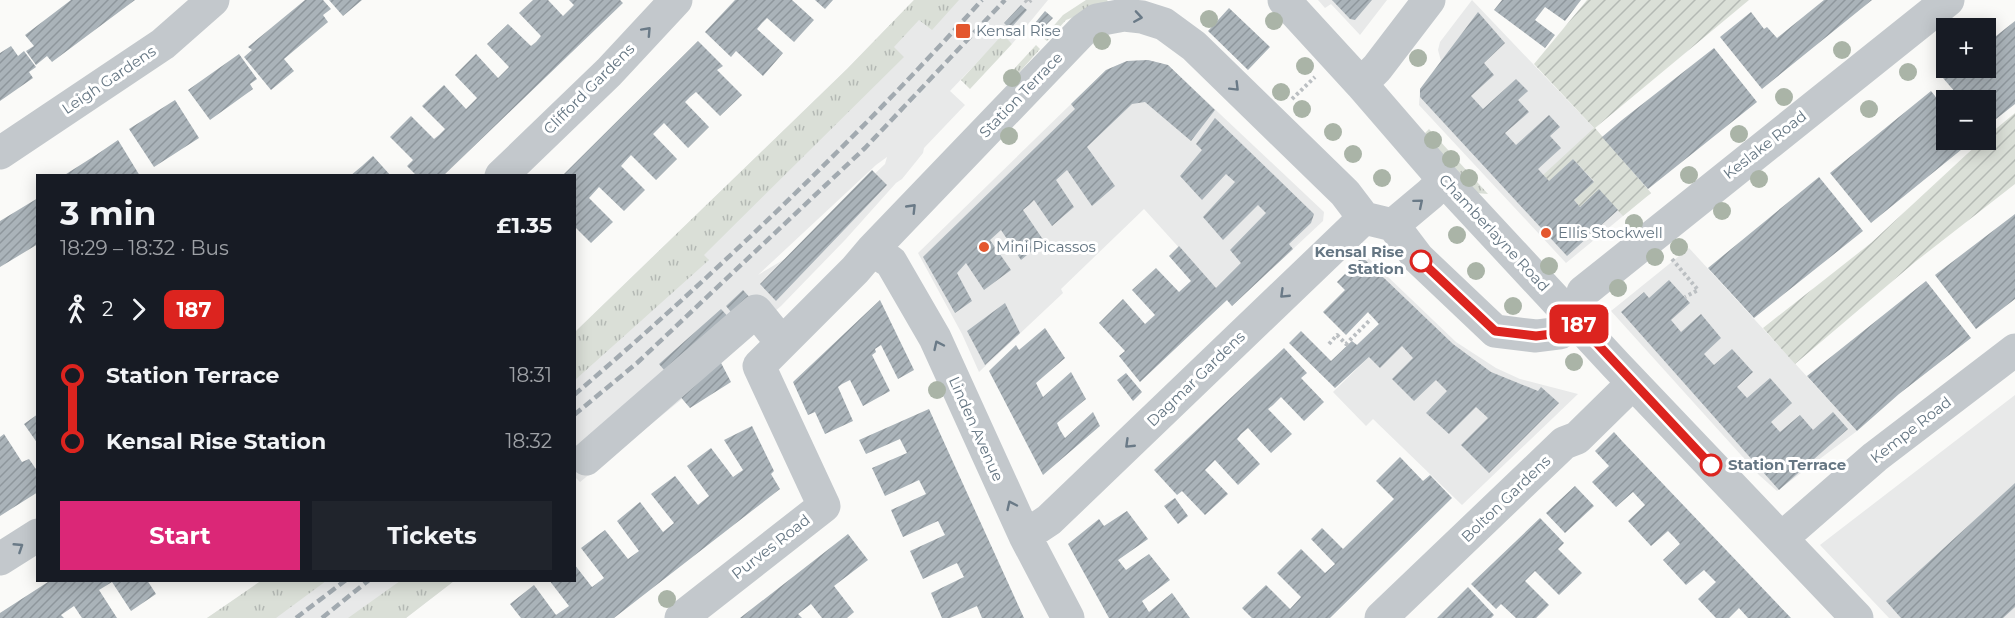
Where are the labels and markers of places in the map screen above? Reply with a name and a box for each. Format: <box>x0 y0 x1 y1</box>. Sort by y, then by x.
place label: Kensal Rise <box>976 21 1061 40</box>
marker: Kensal Rise <box>954 22 972 40</box>
place label: Ellis Stockwell <box>1558 223 1663 242</box>
marker: Ellis Stockwell <box>1539 226 1553 240</box>
place label: Mini Picassos <box>996 237 1096 256</box>
marker: Mini Picassos <box>977 240 991 254</box>
place label: Kensal Rise Station <box>1314 242 1404 278</box>
marker: Kensal Rise Station <box>1410 250 1432 272</box>
marker: Station Terrace <box>1700 454 1722 476</box>
place label: Station Terrace <box>1728 455 1846 474</box>

